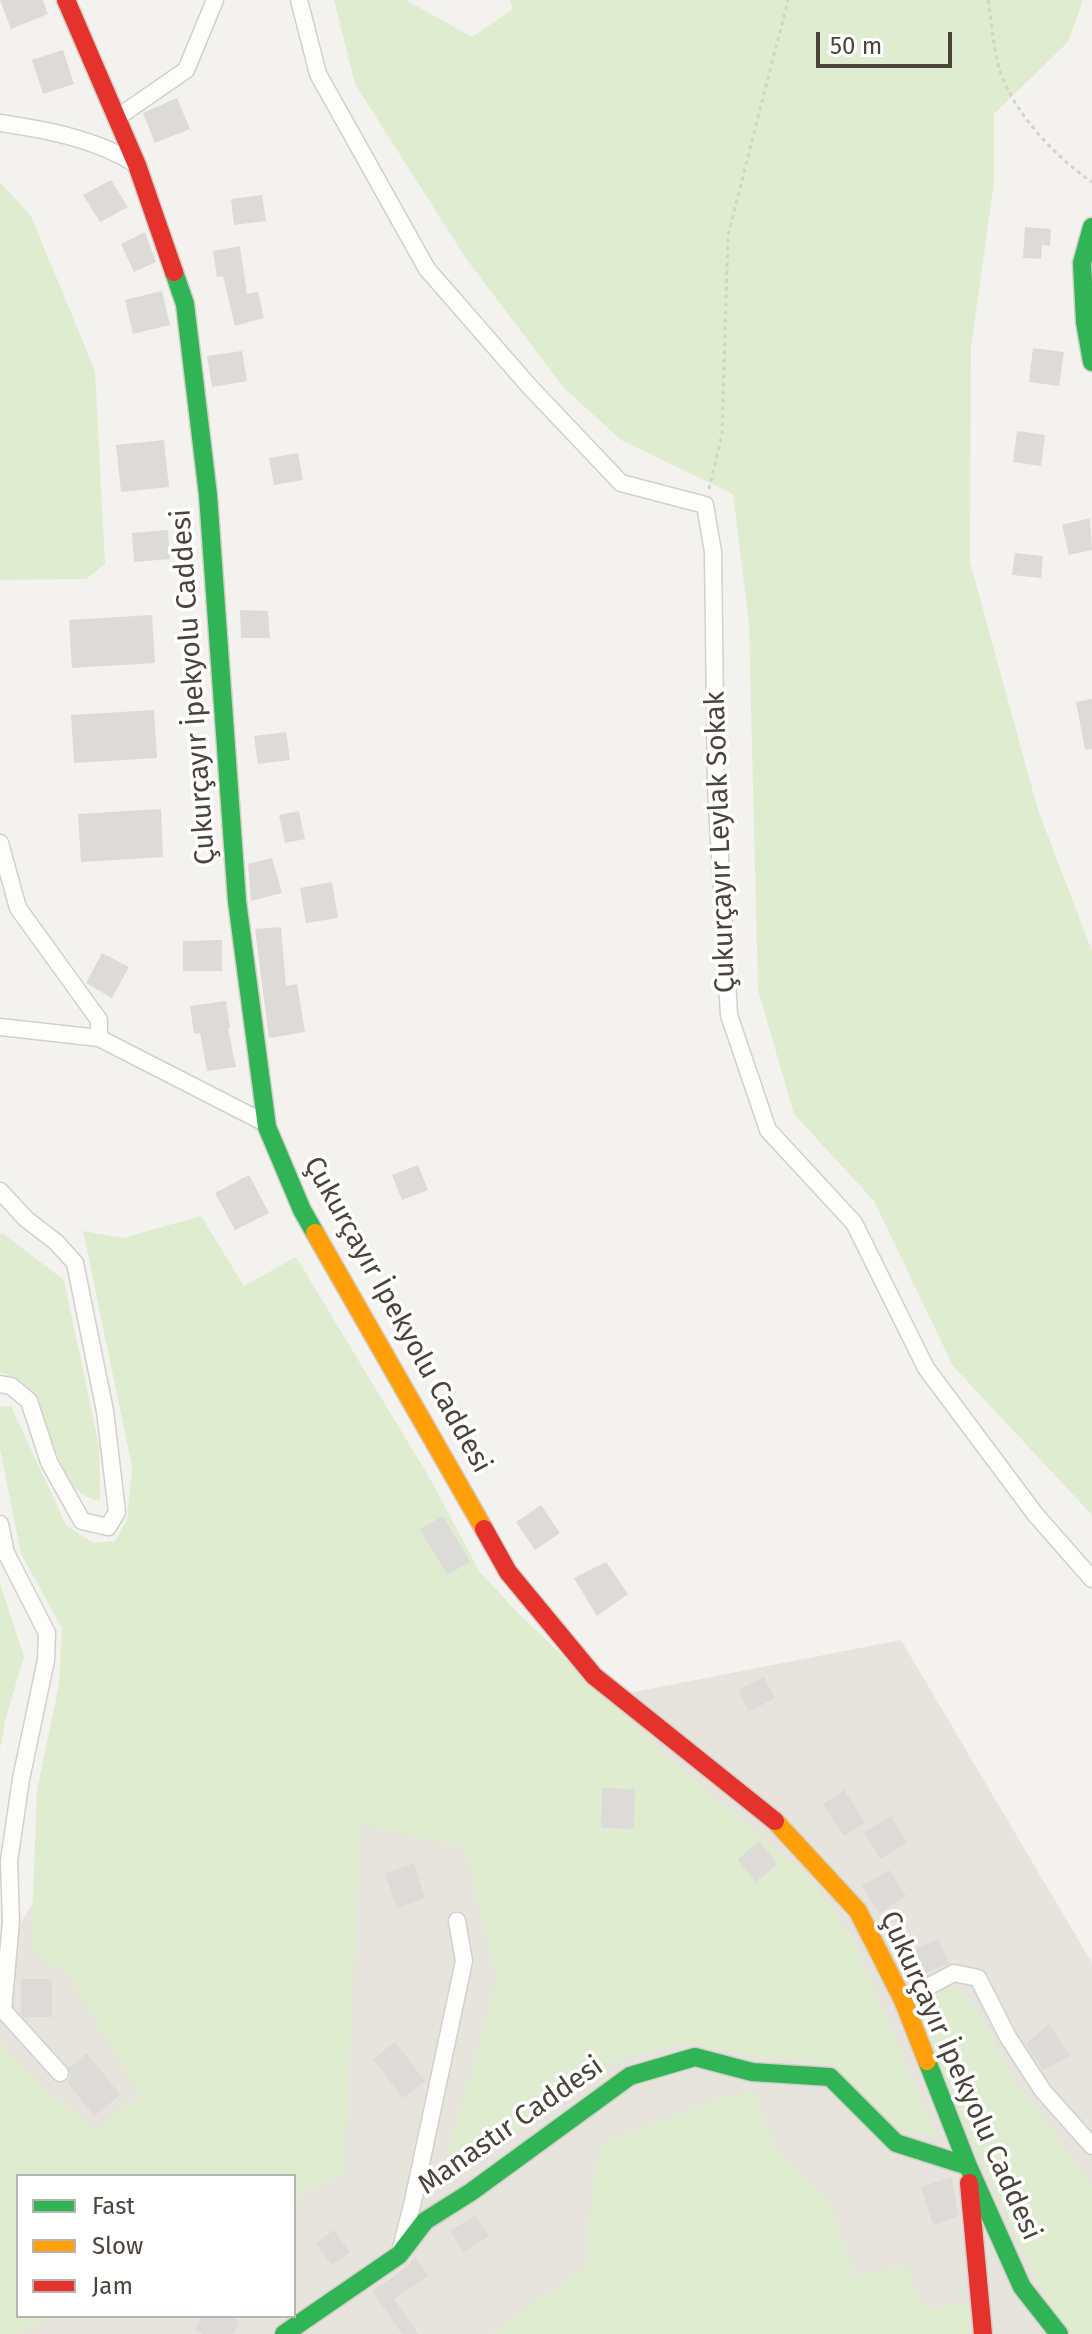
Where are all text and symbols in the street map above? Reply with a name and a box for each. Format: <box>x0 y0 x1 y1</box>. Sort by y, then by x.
scale bar <box>820 16 956 66</box>
text: 50 m <box>830 32 882 60</box>
street label: Çukurçayır İpekyolu Caddesi <box>165 508 223 866</box>
street label: Çukurçayır Leylak Sokak <box>699 690 743 994</box>
street label: Çukurçayır İpekyolu Caddesi <box>296 1151 498 1479</box>
street label: Çukurçayır İpekyolu Caddesi <box>872 1906 1048 2246</box>
street label: Manastır Caddesi <box>412 2050 610 2202</box>
legend <box>16 2174 296 2318</box>
text: Fast <box>92 2192 135 2220</box>
text: Slow <box>92 2232 143 2260</box>
text: Jam <box>92 2272 133 2300</box>

